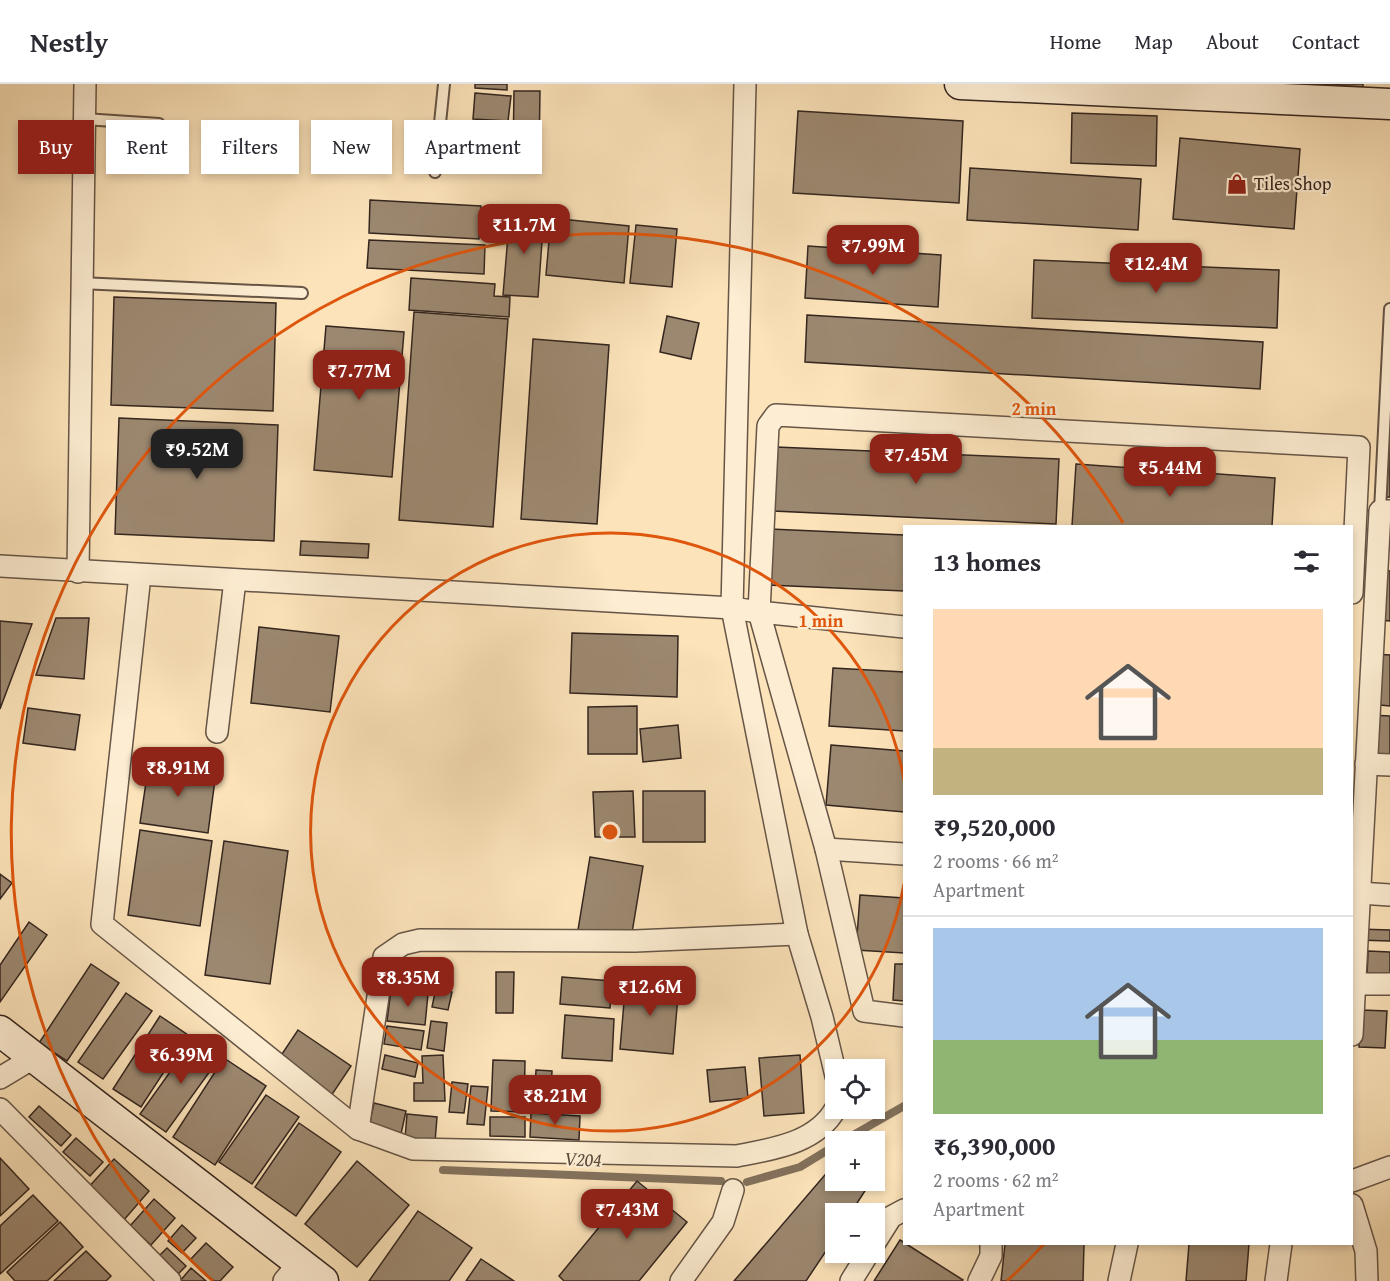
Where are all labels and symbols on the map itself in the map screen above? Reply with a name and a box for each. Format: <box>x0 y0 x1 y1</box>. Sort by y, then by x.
place label: Tiles Shop <box>1254 170 1332 197</box>
shop icon: Tiles Shop <box>1225 172 1249 196</box>
pin: ₹11.7M <box>475 204 573 255</box>
pin: ₹7.99M <box>824 225 922 276</box>
pin: ₹12.4M <box>1107 243 1205 294</box>
pin: ₹7.77M <box>310 350 408 401</box>
text: 2 min <box>1012 395 1057 422</box>
pin: ₹9.52M <box>148 429 246 480</box>
pin: ₹7.45M <box>867 434 965 485</box>
pin: ₹5.44M <box>1121 447 1219 498</box>
text: 1 min <box>799 607 844 634</box>
pin: ₹8.91M <box>129 747 227 798</box>
centre of rings <box>600 822 620 842</box>
pin: ₹8.35M <box>359 957 457 1008</box>
pin: ₹12.6M <box>601 966 699 1017</box>
pin: ₹6.39M <box>132 1034 230 1085</box>
pin: ₹8.21M <box>506 1075 604 1126</box>
water label: V204 <box>564 1143 602 1174</box>
pin: ₹7.43M <box>578 1189 676 1240</box>

